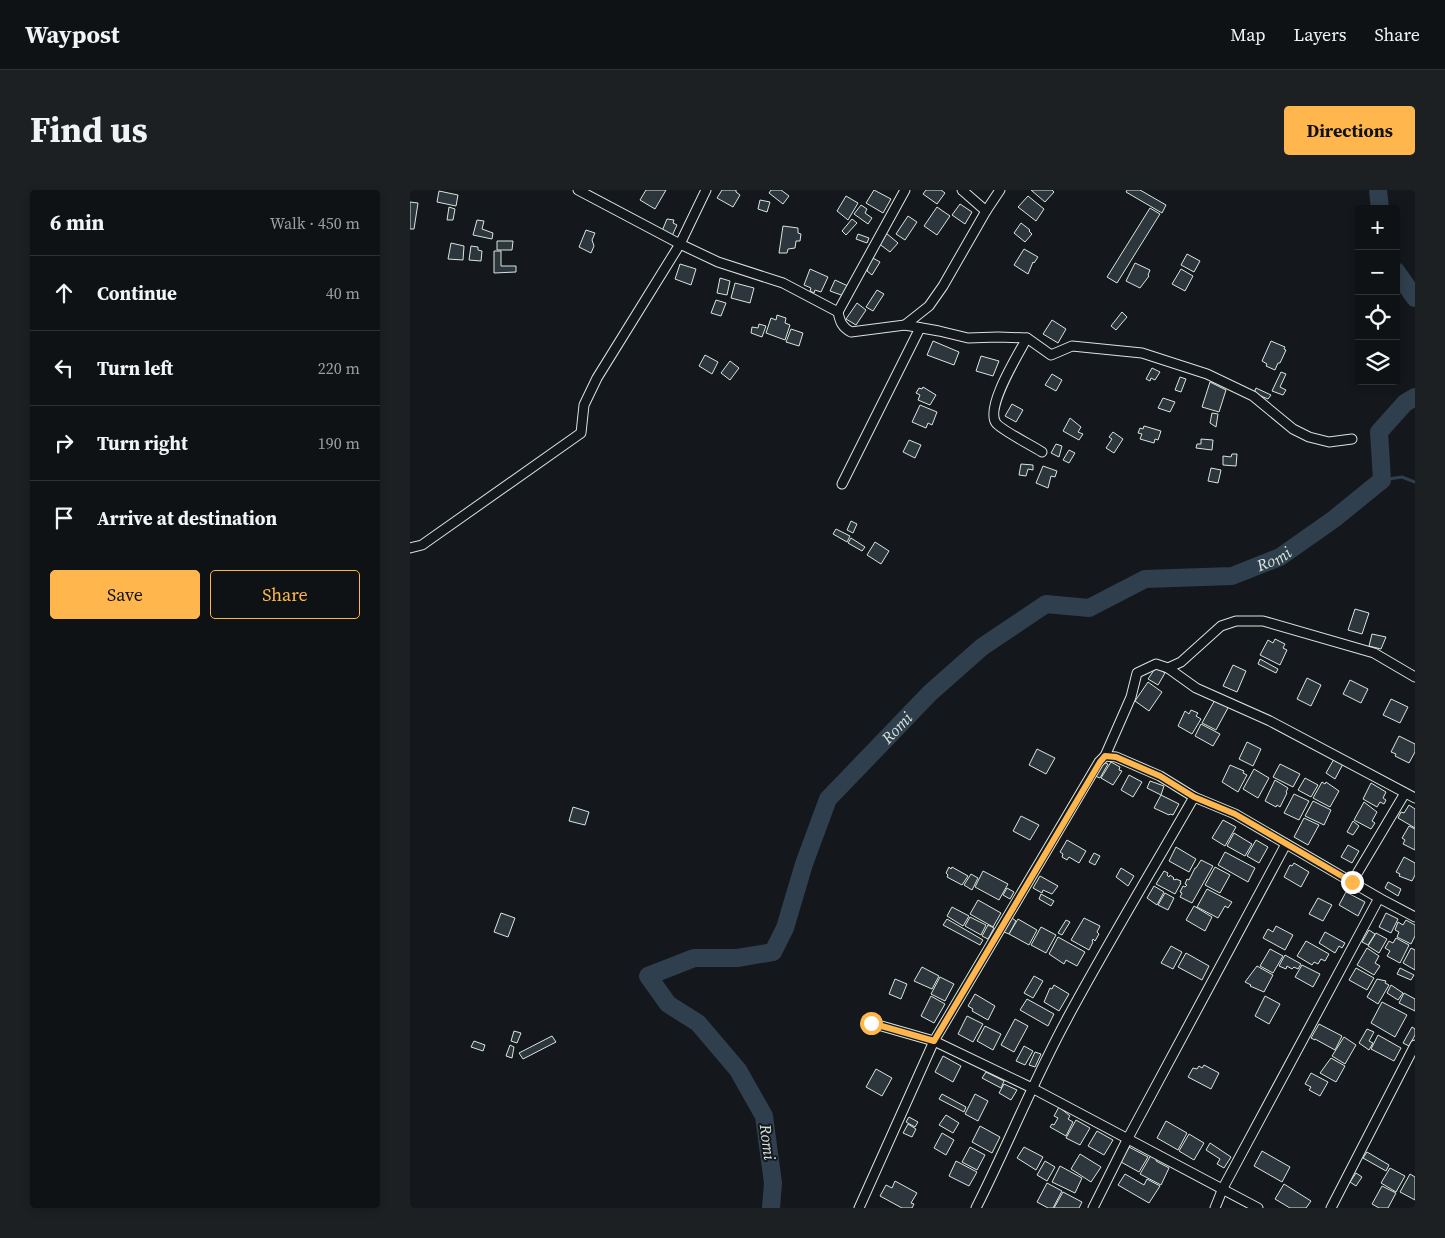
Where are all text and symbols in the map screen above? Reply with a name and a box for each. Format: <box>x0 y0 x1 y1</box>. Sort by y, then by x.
text: Waypost <box>25 18 120 51</box>
text: Map <box>1230 22 1265 47</box>
text: Layers <box>1293 22 1346 47</box>
text: Share <box>1374 22 1420 47</box>
text: Find us <box>30 106 148 154</box>
button: Directions <box>1284 106 1415 155</box>
map controls <box>1355 205 1400 385</box>
button: + <box>1355 205 1400 250</box>
text: 6 min <box>50 208 105 237</box>
text: Walk · 450 m <box>270 212 360 234</box>
button: − <box>1355 250 1400 295</box>
icon: ahead <box>50 279 78 307</box>
text: Continue <box>97 280 177 306</box>
text: 40 m <box>326 282 360 304</box>
button: locate <box>1355 295 1400 340</box>
button: layers <box>1355 340 1400 385</box>
icon: left <box>50 354 78 382</box>
text: Turn left <box>97 355 173 381</box>
text: 220 m <box>318 357 360 379</box>
icon: right <box>50 429 78 457</box>
text: Turn right <box>97 430 188 456</box>
text: 190 m <box>318 432 360 454</box>
icon: arrive <box>50 504 78 532</box>
text: Arrive at destination <box>97 505 277 531</box>
water label: Romi <box>1252 541 1296 577</box>
button: Save <box>50 570 200 619</box>
button: Share <box>210 570 360 619</box>
water label: Romi <box>876 707 917 749</box>
route end <box>1341 871 1364 894</box>
route start <box>860 1012 883 1035</box>
water label: Romi <box>755 1122 781 1161</box>

